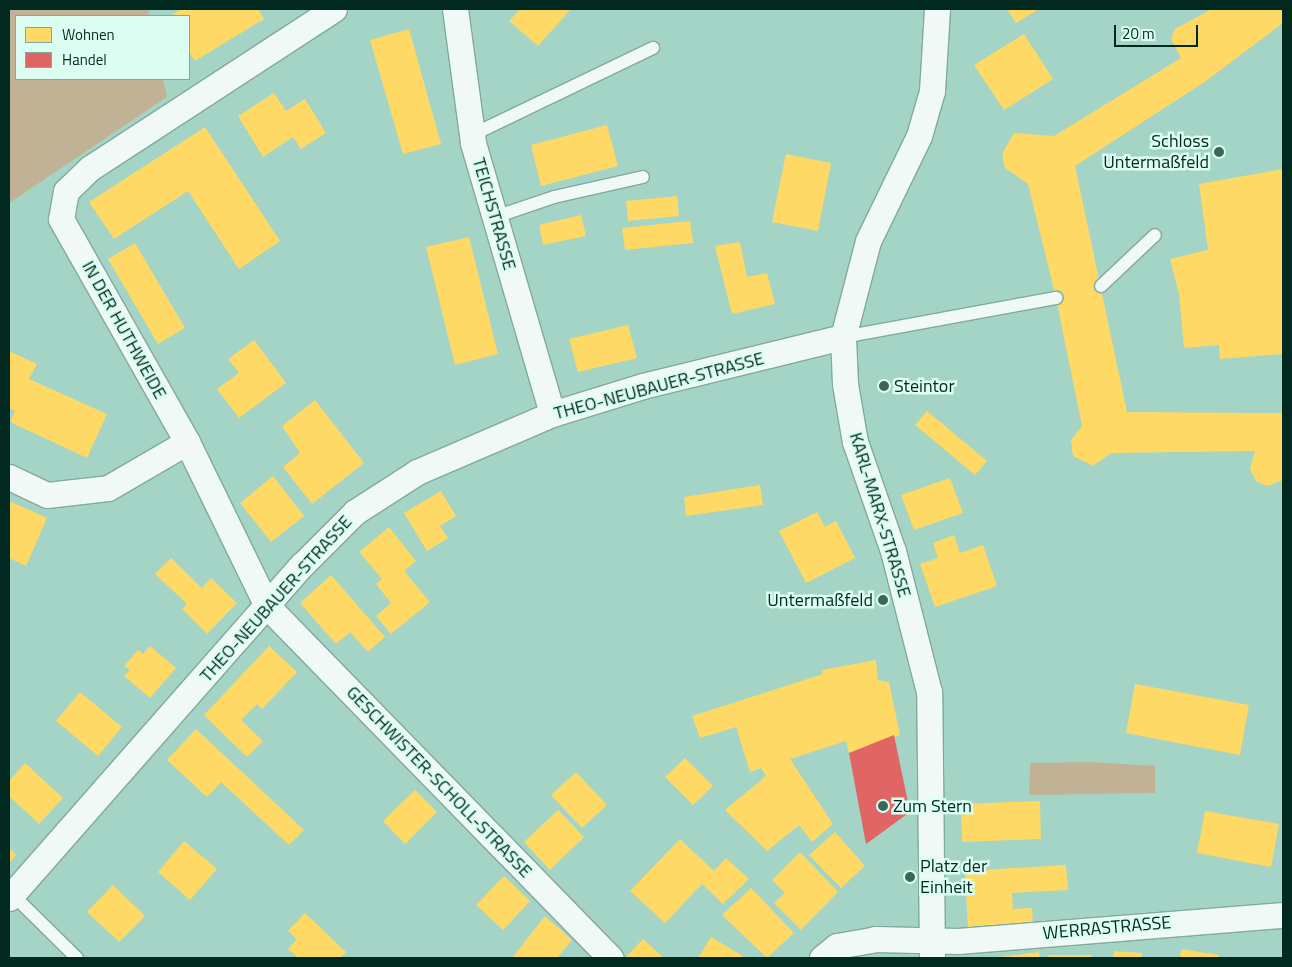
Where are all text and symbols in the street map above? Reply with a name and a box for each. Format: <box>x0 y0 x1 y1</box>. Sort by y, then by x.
legend <box>15 15 190 80</box>
scale bar <box>1117 15 1201 47</box>
text: 20 m <box>1122 22 1155 45</box>
text: Wohnen <box>62 23 115 46</box>
text: Handel <box>62 48 107 71</box>
place label: Schloss Untermaßfeld <box>1103 131 1209 173</box>
marker: Schloss Untermaßfeld <box>1213 146 1225 158</box>
street label: TEICHSTRASSE <box>468 155 520 273</box>
street label: IN DER HUTHWEIDE <box>77 257 171 403</box>
street label: THEO-NEUBAUER-STRASSE <box>552 348 766 424</box>
place label: Steintor <box>894 375 955 397</box>
marker: Steintor <box>878 380 890 392</box>
street label: KARL-MARX-STRASSE <box>845 430 915 600</box>
street label: THEO-NEUBAUER-STRASSE <box>196 511 356 687</box>
place label: Untermaßfeld <box>767 589 873 611</box>
marker: Untermaßfeld <box>877 594 889 606</box>
street label: GESCHWISTER-SCHOLL-STRASSE <box>342 682 536 882</box>
place label: Zum Stern <box>893 795 972 817</box>
marker: Zum Stern <box>877 800 889 812</box>
place label: Platz der Einheit <box>920 856 987 899</box>
marker: Platz der Einheit <box>904 871 916 883</box>
street label: WERRASTRASSE <box>1042 912 1172 944</box>

